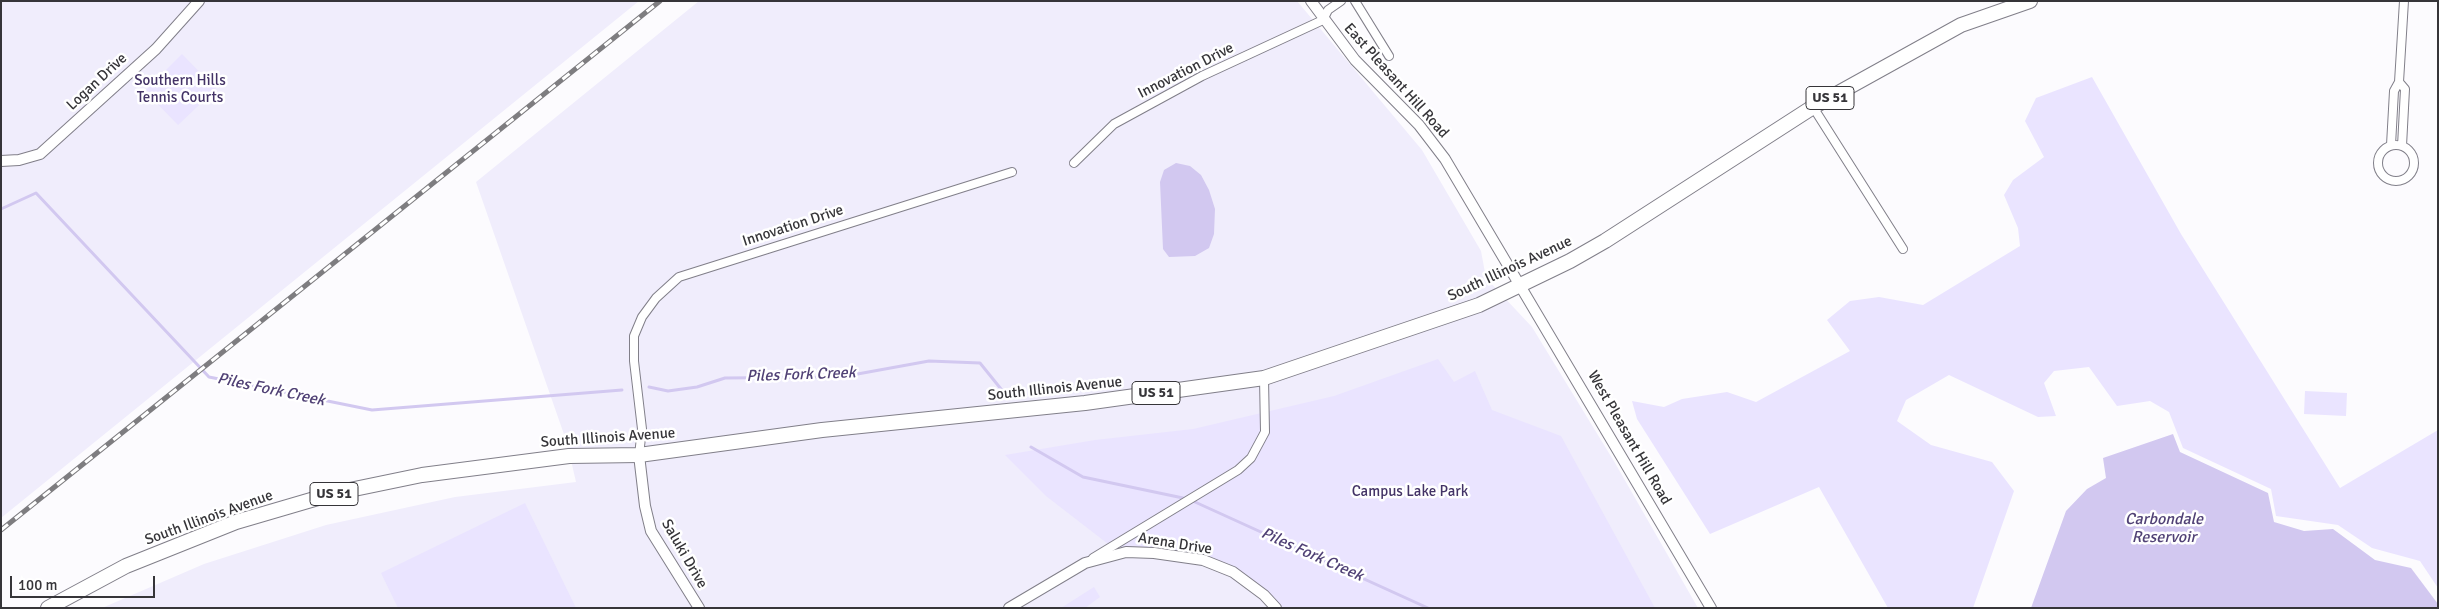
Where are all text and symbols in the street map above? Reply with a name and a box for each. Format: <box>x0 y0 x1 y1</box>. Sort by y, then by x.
street label: East Pleasant Hill Road <box>1340 20 1452 142</box>
street label: Innovation Drive <box>1135 39 1237 103</box>
street label: Logan Drive <box>63 50 131 114</box>
park label: Southern Hills Tennis Courts <box>134 72 226 107</box>
road number: US 51 <box>1806 86 1854 110</box>
street label: Innovation Drive <box>740 201 846 251</box>
street label: South Illinois Avenue <box>1445 232 1575 306</box>
water label: Piles Fork Creek <box>746 363 856 387</box>
street label: West Pleasant Hill Road <box>1583 368 1675 508</box>
water label: Piles Fork Creek <box>215 369 327 411</box>
street label: South Illinois Avenue <box>987 373 1123 405</box>
road number: US 51 <box>1132 382 1180 404</box>
street label: South Illinois Avenue <box>540 424 676 452</box>
road number: US 51 <box>310 482 358 506</box>
park label: Campus Lake Park <box>1352 483 1468 501</box>
street label: South Illinois Avenue <box>143 486 275 550</box>
water label: Carbondale Reservoir <box>2125 510 2203 548</box>
street label: Saluki Drive <box>657 516 711 592</box>
water label: Piles Fork Creek <box>1258 524 1366 586</box>
street label: Arena Drive <box>1137 529 1213 559</box>
scale bar <box>12 566 158 598</box>
text: 100 m <box>18 576 58 594</box>

